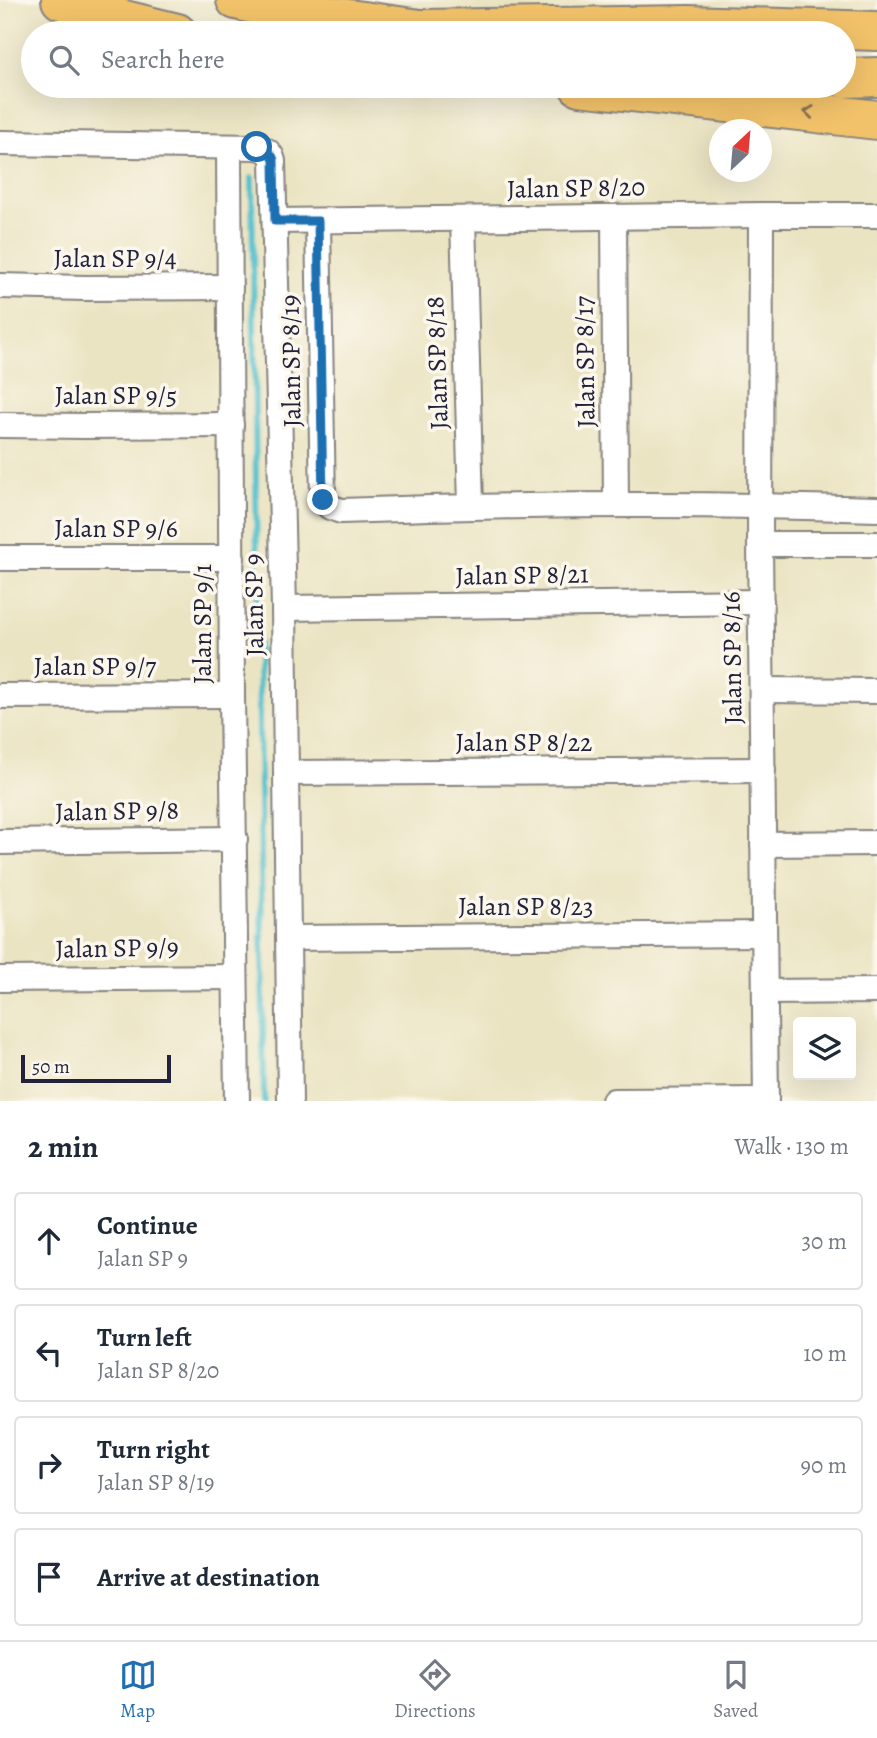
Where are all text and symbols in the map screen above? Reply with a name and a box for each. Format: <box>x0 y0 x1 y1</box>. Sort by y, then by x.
search box <box>21 21 856 98</box>
icon: search <box>45 41 83 79</box>
text: Search here <box>101 42 225 77</box>
one-way arrow <box>803 105 815 120</box>
north arrow <box>709 119 772 182</box>
route start <box>241 131 272 162</box>
street label: Jalan SP 8/20 <box>507 169 645 207</box>
street label: Jalan SP 9/4 <box>53 241 177 276</box>
street label: Jalan SP 8/19 <box>272 294 310 428</box>
street label: Jalan SP 8/18 <box>417 296 457 430</box>
street label: Jalan SP 8/17 <box>566 296 604 428</box>
street label: Jalan SP 9/5 <box>55 378 177 413</box>
route end <box>307 484 338 515</box>
street label: Jalan SP 9/6 <box>54 511 178 546</box>
street label: Jalan SP 9 <box>236 553 272 657</box>
street label: Jalan SP 8/21 <box>455 556 589 594</box>
street label: Jalan SP 9/1 <box>185 564 220 684</box>
street label: Jalan SP 8/16 <box>713 591 751 725</box>
street label: Jalan SP 9/7 <box>34 649 156 684</box>
street label: Jalan SP 8/22 <box>456 725 592 760</box>
street label: Jalan SP 9/8 <box>55 792 179 830</box>
street label: Jalan SP 8/23 <box>458 889 594 924</box>
street label: Jalan SP 9/9 <box>55 929 179 967</box>
map controls <box>793 1017 856 1080</box>
button: layers <box>793 1017 856 1080</box>
scale bar <box>21 1052 172 1084</box>
text: 50 m <box>32 1054 70 1080</box>
text: 2 min <box>28 1127 98 1167</box>
text: Walk · 130 m <box>735 1131 849 1162</box>
text: Continue <box>97 1208 198 1243</box>
icon: ahead <box>30 1222 68 1260</box>
text: 30 m <box>801 1226 847 1257</box>
text: Jalan SP 9 <box>97 1243 188 1274</box>
text: Turn left <box>97 1320 192 1355</box>
icon: left <box>30 1334 68 1372</box>
text: 10 m <box>803 1338 847 1369</box>
text: Jalan SP 8/20 <box>97 1355 219 1386</box>
text: Turn right <box>97 1432 210 1467</box>
icon: right <box>30 1446 68 1484</box>
text: 90 m <box>801 1450 847 1481</box>
text: Jalan SP 8/19 <box>97 1467 215 1498</box>
icon: arrive <box>30 1558 68 1596</box>
text: Arrive at destination <box>97 1560 320 1595</box>
tab: Map <box>119 1656 157 1724</box>
tab: Directions <box>394 1656 476 1724</box>
tab: Saved <box>713 1656 758 1724</box>

